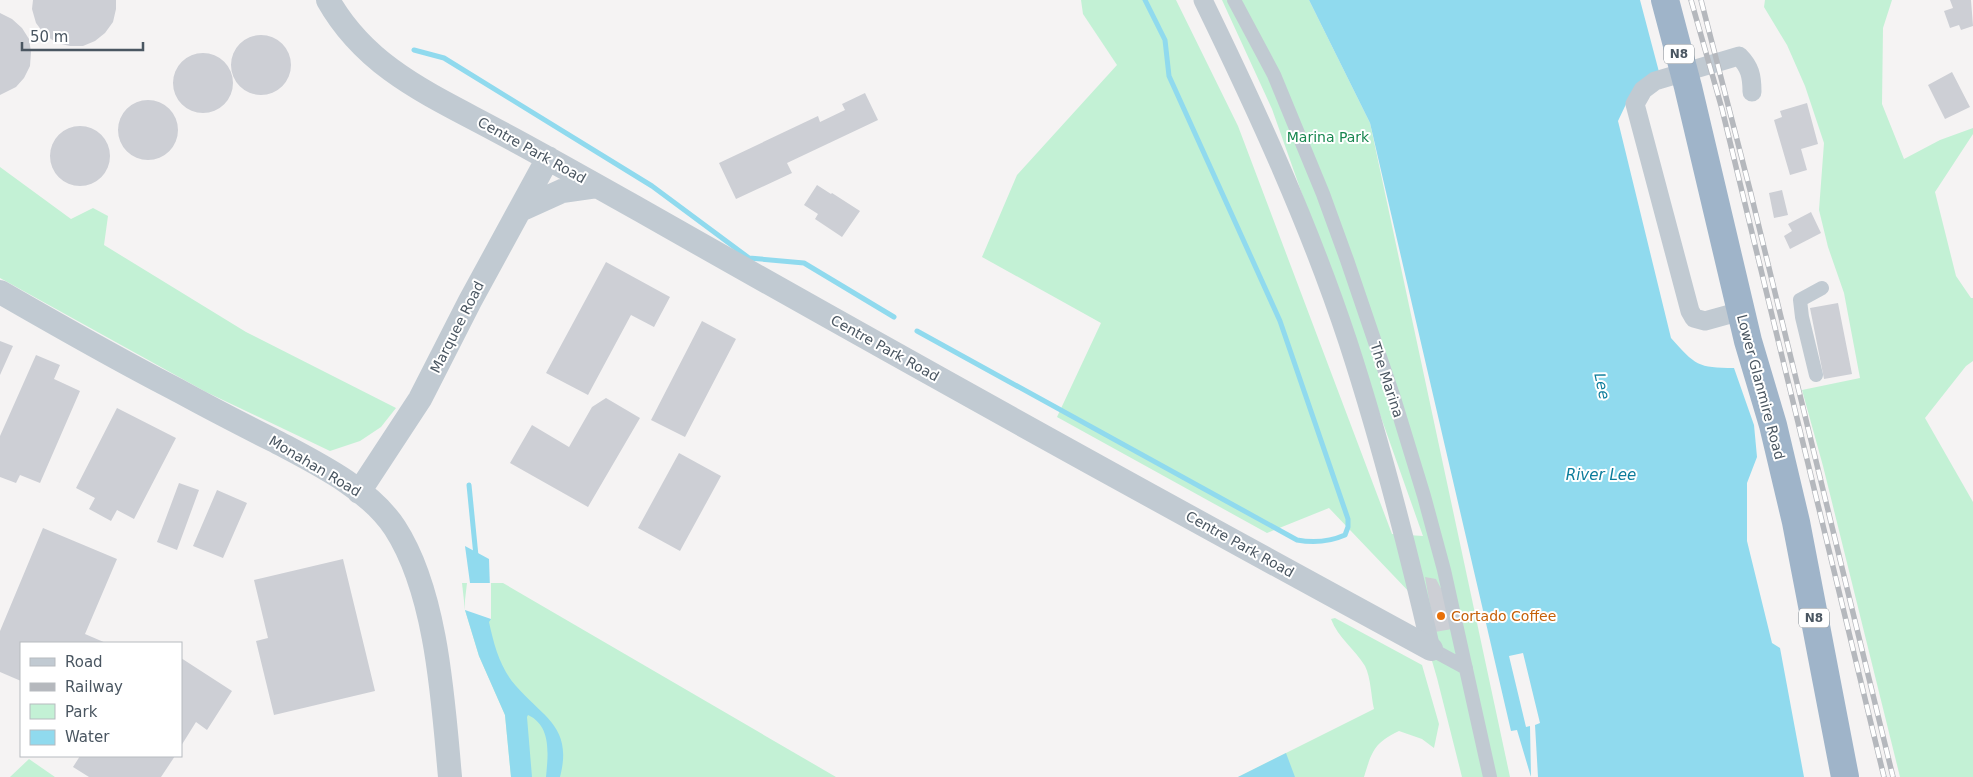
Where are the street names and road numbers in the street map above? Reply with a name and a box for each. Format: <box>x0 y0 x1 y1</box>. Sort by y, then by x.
road number: N8 <box>1664 44 1694 64</box>
street label: Centre Park Road <box>475 114 589 186</box>
street label: Marquee Road <box>427 278 487 376</box>
street label: Centre Park Road <box>828 312 942 384</box>
street label: Lower Glanmire Road <box>1734 313 1788 461</box>
street label: The Marina <box>1367 339 1407 420</box>
street label: Monahan Road <box>266 432 364 500</box>
street label: Centre Park Road <box>1183 508 1297 580</box>
road number: N8 <box>1799 608 1829 628</box>

